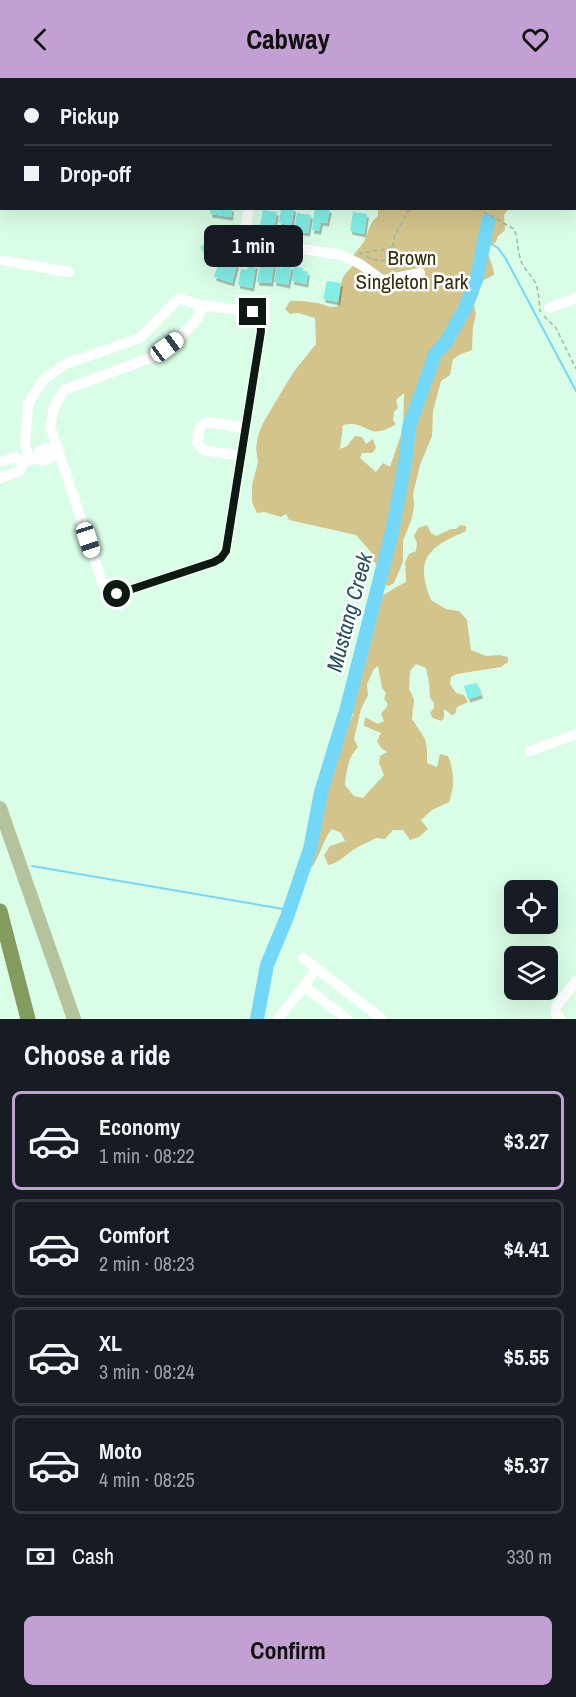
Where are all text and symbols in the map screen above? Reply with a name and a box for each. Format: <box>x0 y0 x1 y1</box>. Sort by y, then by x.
text: Cabway <box>246 21 330 57</box>
icon: back <box>24 23 57 56</box>
icon: heart <box>519 23 552 56</box>
text: Pickup <box>60 101 119 131</box>
text: Drop-off <box>60 159 131 189</box>
callout: 1 min <box>204 225 302 267</box>
text: 1 min <box>232 232 275 259</box>
park label: Brown Singleton Park <box>356 243 469 296</box>
route end <box>239 298 266 325</box>
car <box>147 329 187 365</box>
car <box>74 520 102 560</box>
water label: Mustang Creek <box>319 548 380 675</box>
route start <box>103 580 130 607</box>
map controls <box>504 880 558 1000</box>
button: locate <box>504 880 558 934</box>
button: layers <box>504 946 558 1000</box>
text: Choose a ride <box>24 1037 170 1073</box>
text: Economy <box>99 1112 180 1142</box>
icon: car <box>27 1114 81 1168</box>
text: $3.27 <box>504 1126 549 1156</box>
text: 1 min · 08:22 <box>99 1142 195 1169</box>
text: Comfort <box>99 1220 169 1250</box>
icon: car <box>27 1222 81 1276</box>
text: $4.41 <box>504 1234 549 1264</box>
text: 2 min · 08:23 <box>99 1250 195 1277</box>
text: XL <box>99 1328 122 1358</box>
icon: car <box>27 1330 81 1384</box>
text: $5.55 <box>504 1342 549 1372</box>
text: 3 min · 08:24 <box>99 1358 195 1385</box>
text: Moto <box>99 1436 142 1466</box>
icon: car <box>27 1438 81 1492</box>
text: $5.37 <box>504 1450 549 1480</box>
text: 4 min · 08:25 <box>99 1466 195 1493</box>
icon: cash <box>24 1540 57 1573</box>
text: Cash <box>72 1541 114 1571</box>
text: 330 m <box>506 1543 552 1570</box>
button: Confirm <box>24 1616 552 1685</box>

